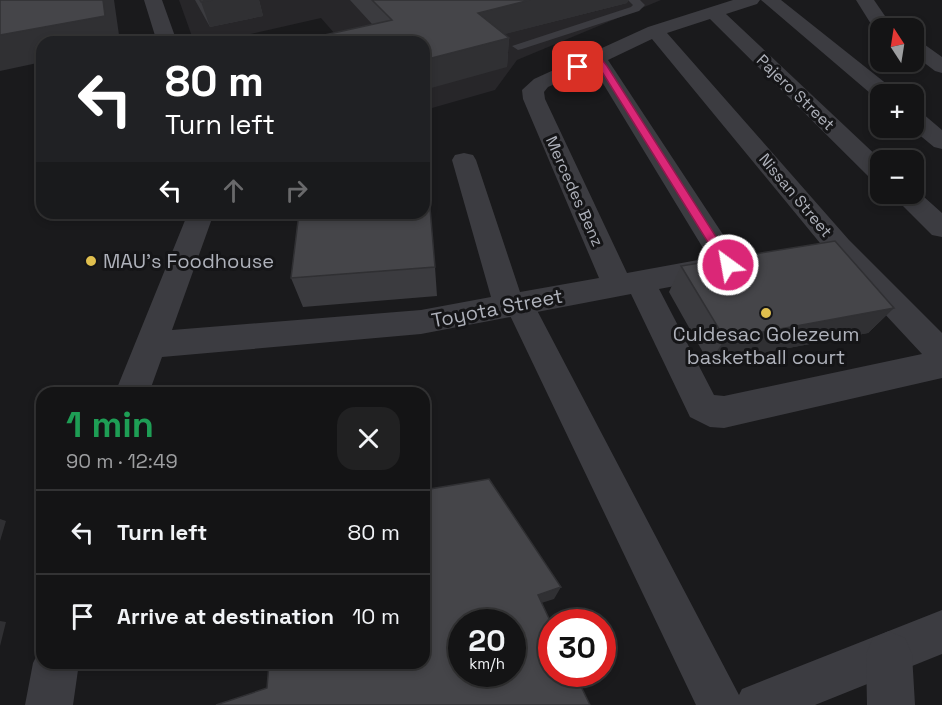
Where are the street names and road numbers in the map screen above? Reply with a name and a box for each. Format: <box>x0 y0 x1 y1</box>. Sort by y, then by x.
street label: Pajero Street <box>752 50 839 135</box>
street label: Mercedes Benz <box>541 133 608 250</box>
street label: Nissan Street <box>754 149 837 242</box>
street label: Toyota Street <box>429 283 565 333</box>

